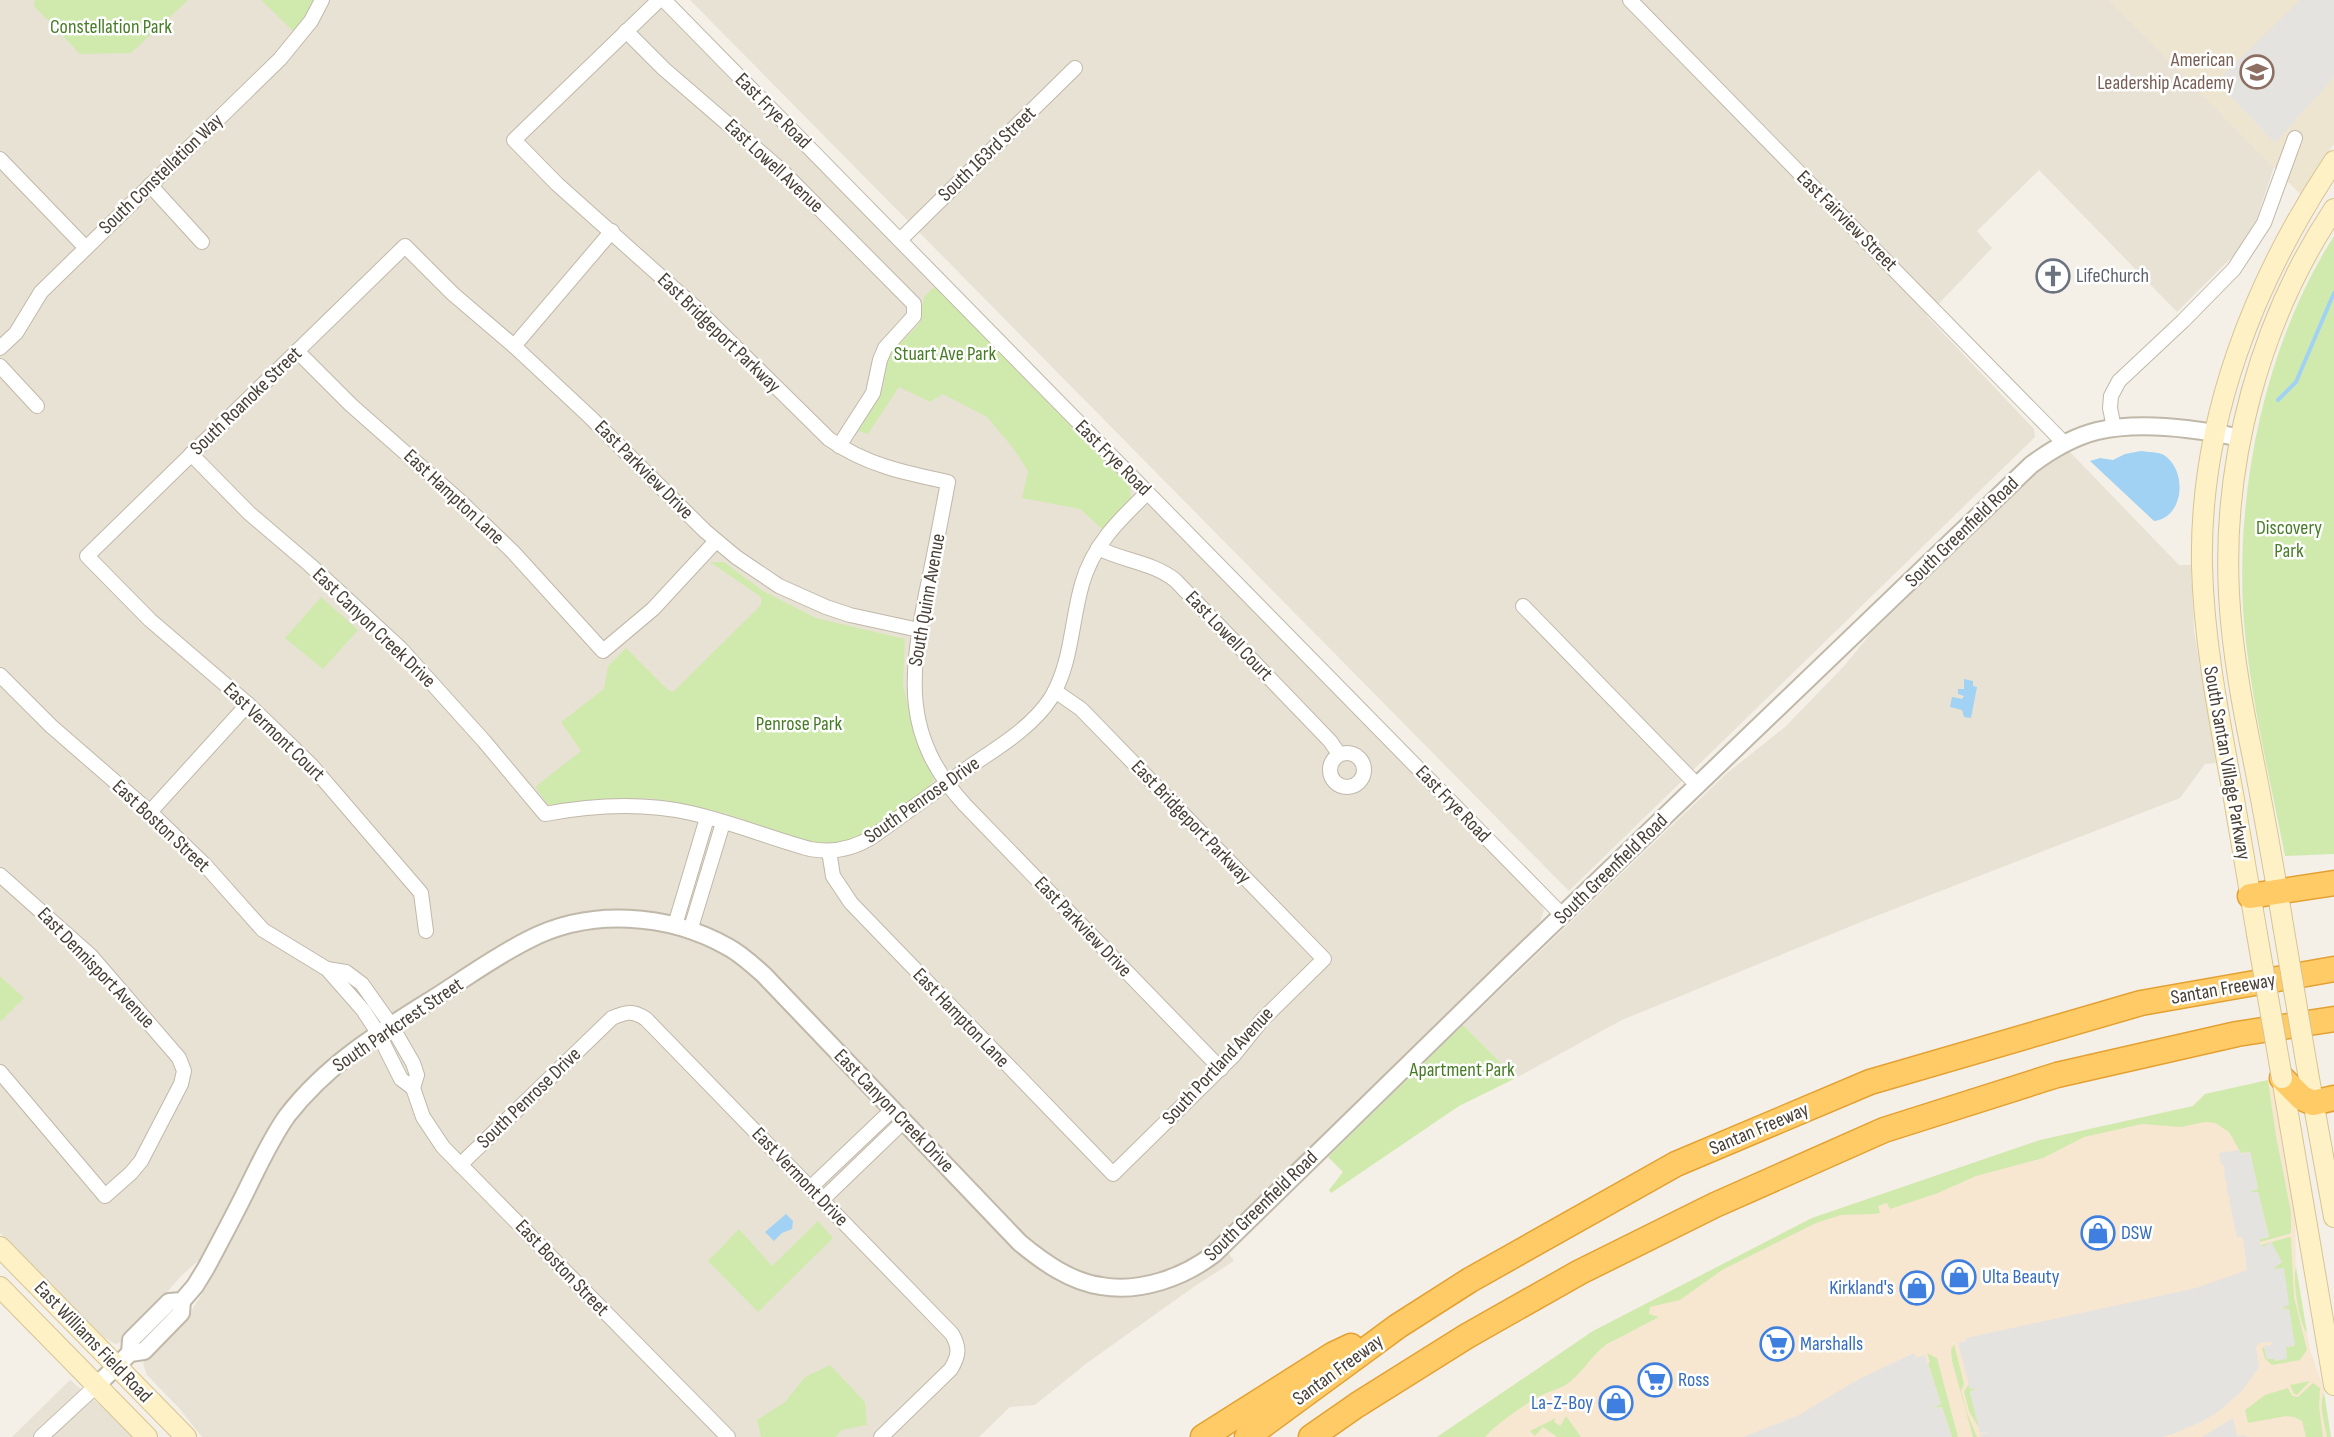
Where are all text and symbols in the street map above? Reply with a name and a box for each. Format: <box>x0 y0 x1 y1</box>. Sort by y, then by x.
park label: Constellation Park <box>50 15 172 39</box>
place label: American Leadership Academy <box>2097 48 2234 95</box>
school or university icon: American Leadership Academy <box>2239 54 2275 90</box>
street label: East Frye Road <box>730 68 816 154</box>
street label: South 163rd Street <box>933 101 1041 207</box>
street label: South Constellation Way <box>94 108 228 239</box>
street label: East Lowell Avenue <box>720 114 828 218</box>
street label: East Fairview Street <box>1792 166 1902 276</box>
church icon: LifeChurch <box>2035 258 2071 294</box>
place label: LifeChurch <box>2076 264 2149 288</box>
street label: East Bridgeport Parkway <box>652 268 786 398</box>
street label: South Roanoke Street <box>185 342 307 460</box>
park label: Stuart Ave Park <box>894 342 997 366</box>
street label: East Frye Road <box>1070 415 1156 501</box>
street label: East Parkview Drive <box>590 416 698 524</box>
street label: East Hampton Lane <box>399 444 509 550</box>
street label: South Greenfield Road <box>1900 472 2024 592</box>
park label: Discovery Park <box>2256 516 2322 563</box>
street label: South Quinn Avenue <box>904 532 950 668</box>
street label: East Canyon Creek Drive <box>307 563 441 693</box>
street label: East Lowell Court <box>1180 586 1278 686</box>
street label: South Santan Village Parkway <box>2198 664 2256 862</box>
street label: East Vermont Court <box>218 678 330 786</box>
park label: Penrose Park <box>756 712 843 736</box>
street label: South Penrose Drive <box>860 751 984 849</box>
street label: East Bridgeport Parkway <box>1126 755 1256 889</box>
street label: East Frye Road <box>1410 761 1496 847</box>
street label: East Boston Street <box>107 775 215 877</box>
street label: South Greenfield Road <box>1549 809 1673 929</box>
street label: East Parkview Drive <box>1029 872 1137 982</box>
street label: East Dennisport Avenue <box>32 903 160 1033</box>
street label: East Hampton Lane <box>908 963 1014 1073</box>
street label: Santan Freeway <box>2169 968 2277 1010</box>
street label: South Parkcrest Street <box>328 973 468 1077</box>
street label: South Portland Avenue <box>1157 1002 1279 1130</box>
street label: South Penrose Drive <box>472 1042 586 1154</box>
street label: East Canyon Creek Drive <box>829 1044 959 1178</box>
park label: Apartment Park <box>1408 1058 1515 1082</box>
street label: Santan Freeway <box>1706 1097 1813 1161</box>
street label: East Vermont Drive <box>747 1123 853 1231</box>
street label: South Greenfield Road <box>1199 1146 1323 1266</box>
street label: East Boston Street <box>510 1215 614 1321</box>
shop icon: DSW <box>2080 1215 2116 1251</box>
place label: DSW <box>2121 1221 2152 1245</box>
shop icon: Ulta Beauty <box>1941 1259 1977 1295</box>
place label: Ulta Beauty <box>1982 1265 2060 1289</box>
shop icon: Kirkland's <box>1899 1270 1935 1306</box>
street label: East Williams Field Road <box>29 1276 157 1408</box>
place label: Kirkland's <box>1829 1276 1894 1300</box>
supermarket icon: Marshalls <box>1759 1326 1795 1362</box>
street label: Santan Freeway <box>1288 1329 1388 1411</box>
place label: Marshalls <box>1800 1332 1863 1356</box>
supermarket icon: Ross <box>1637 1362 1673 1398</box>
place label: Ross <box>1678 1368 1709 1392</box>
shop icon: La-Z-Boy <box>1598 1385 1634 1421</box>
place label: La-Z-Boy <box>1531 1391 1593 1415</box>

